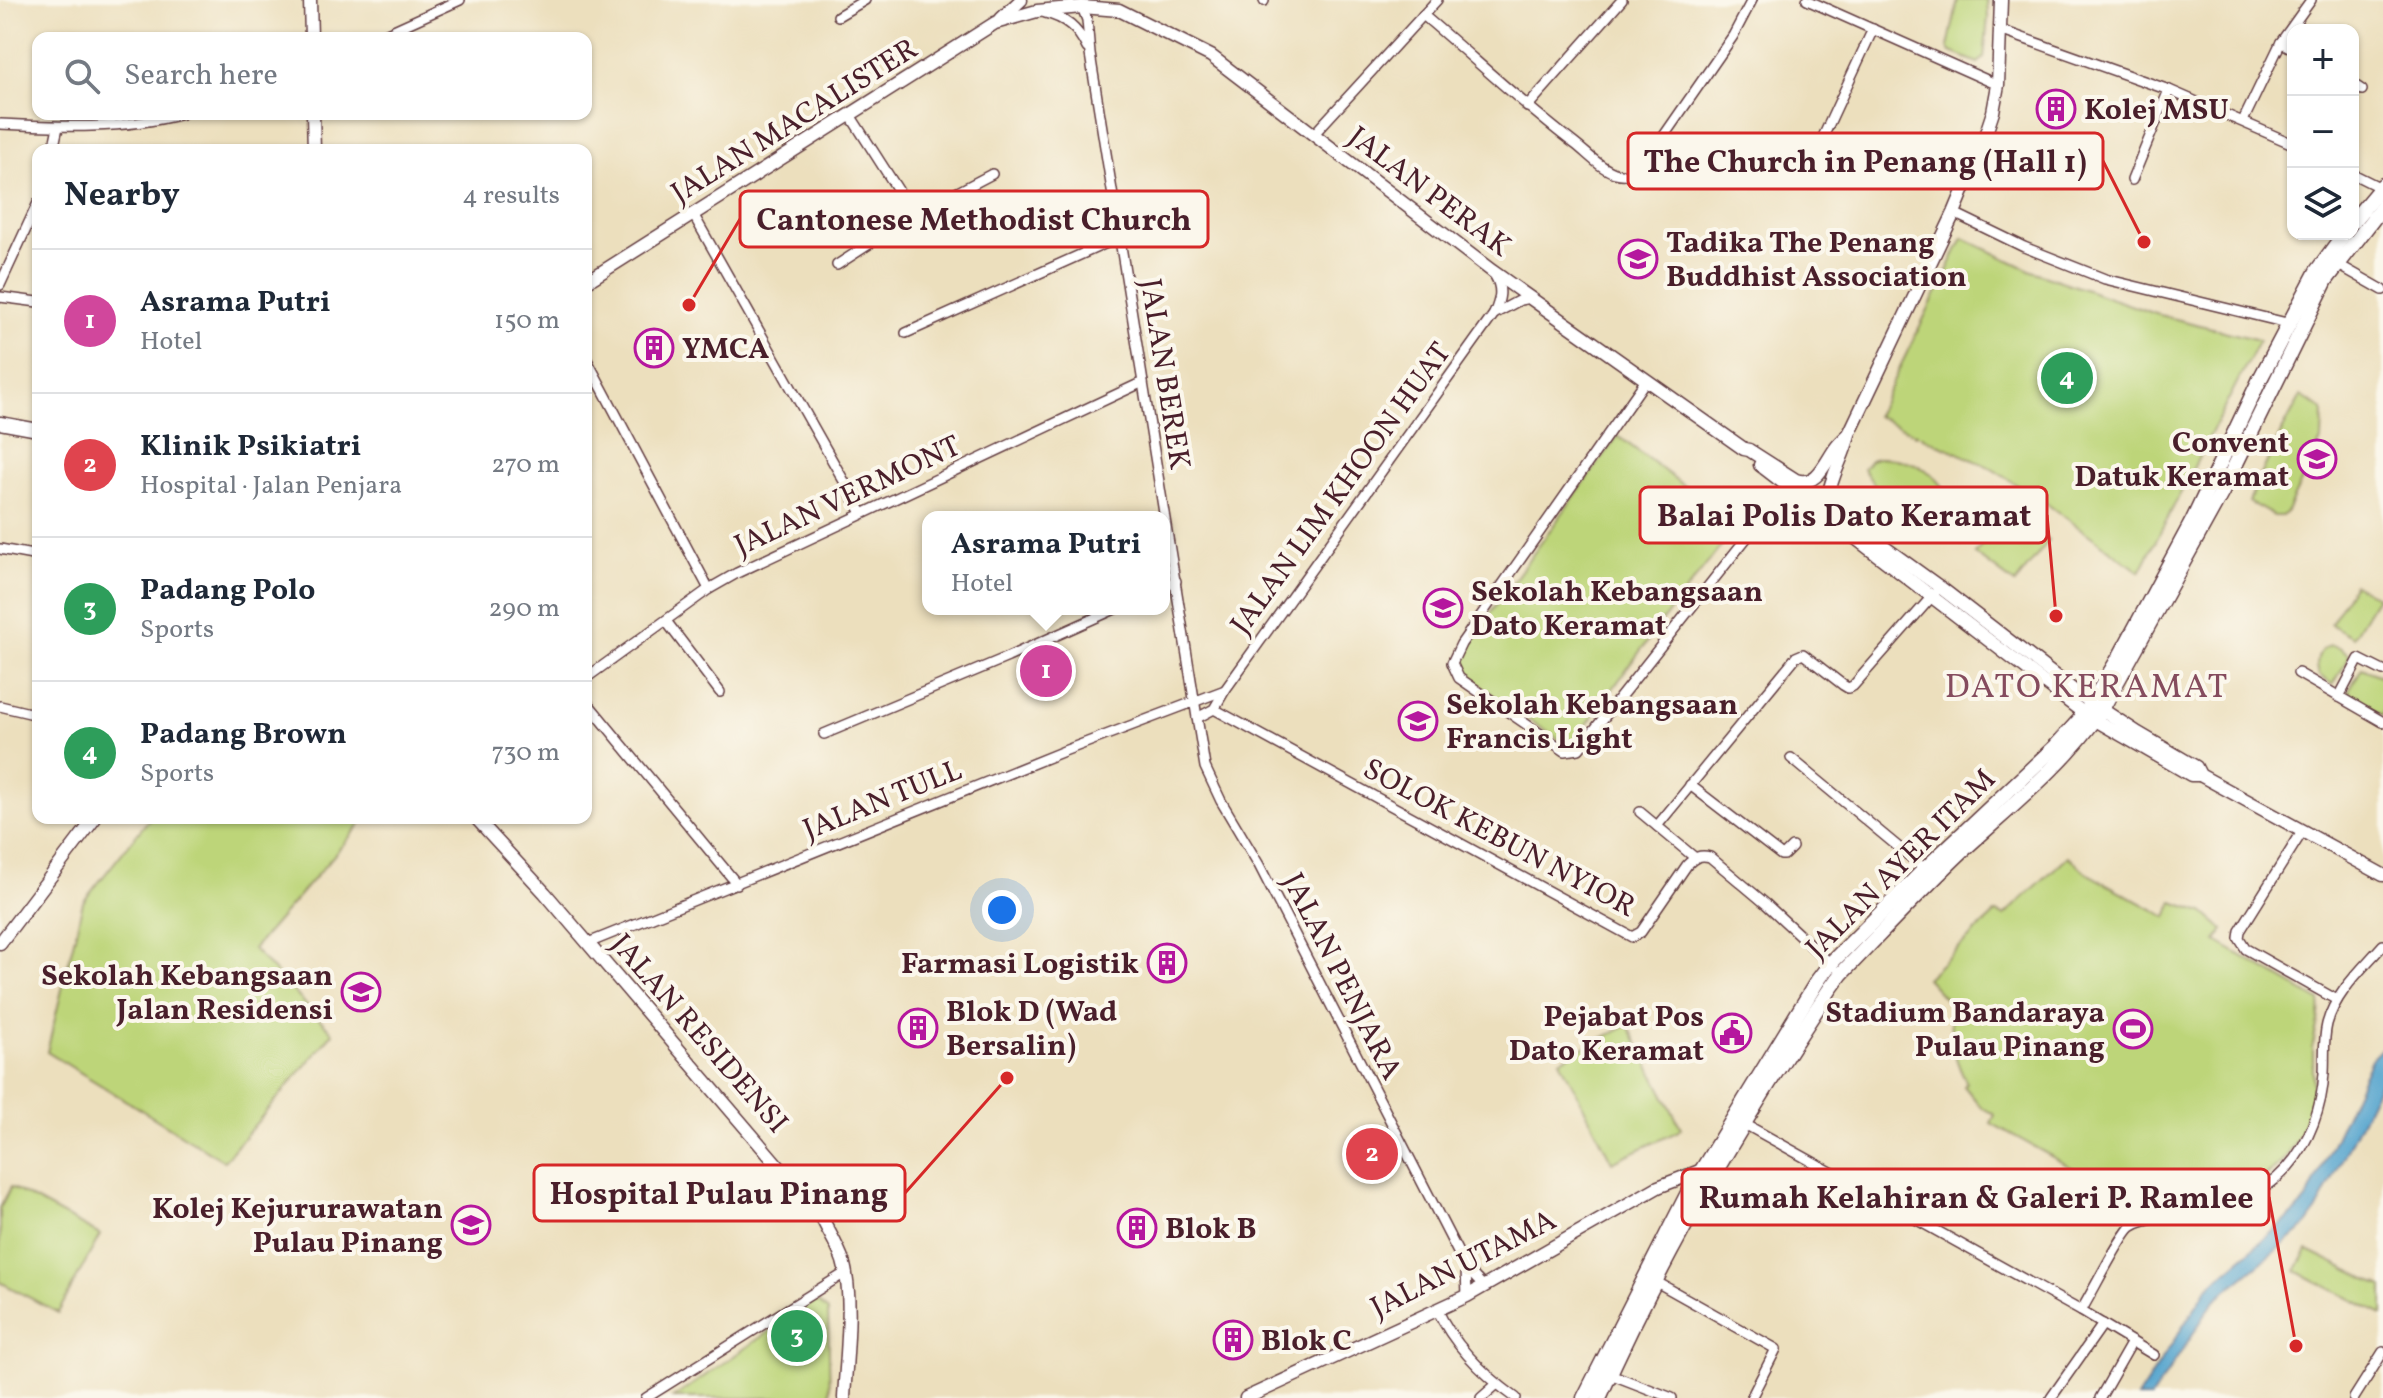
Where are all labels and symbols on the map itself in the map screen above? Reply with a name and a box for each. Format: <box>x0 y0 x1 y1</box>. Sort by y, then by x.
street label: JALAN MACALISTER <box>664 29 927 215</box>
building icon: Kolej MSU <box>2035 88 2077 130</box>
place label: Kolej MSU <box>2084 90 2229 132</box>
street label: JALAN PERAK <box>1338 117 1519 268</box>
callout: The Church in Penang (Hall 1) <box>1628 133 2103 189</box>
text: The Church in Penang (Hall 1) <box>1643 142 2087 186</box>
callout: Cantonese Methodist Church <box>740 191 1208 247</box>
text: Cantonese Methodist Church <box>756 200 1192 244</box>
place label: Tadika The Penang Buddhist Association <box>1666 223 1967 299</box>
school or university icon: Tadika The Penang Buddhist Association <box>1617 238 1659 280</box>
street label: JALAN BEREK <box>1128 276 1200 473</box>
building icon: YMCA <box>633 327 675 369</box>
place label: YMCA <box>682 329 769 371</box>
street label: JALAN LIM KHOON HUAT <box>1221 335 1462 644</box>
pin: 4 <box>2041 348 2093 408</box>
place label: Convent Datuk Keramat <box>2074 423 2289 499</box>
street label: JALAN VERMONT <box>728 426 968 568</box>
school or university icon: Convent Datuk Keramat <box>2296 438 2338 480</box>
callout: Balai Polis Dato Keramat <box>1640 487 2047 543</box>
text: Balai Polis Dato Keramat <box>1657 496 2031 540</box>
place label: Sekolah Kebangsaan Dato Keramat <box>1471 572 1763 648</box>
school or university icon: Sekolah Kebangsaan Dato Keramat <box>1422 587 1464 629</box>
pin: 1 <box>1020 641 1072 701</box>
district label: DATO KERAMAT <box>1945 665 2229 712</box>
place label: Sekolah Kebangsaan Francis Light <box>1446 685 1738 761</box>
school or university icon: Sekolah Kebangsaan Francis Light <box>1397 700 1439 742</box>
street label: SOLOK KEBUN NYIOR <box>1355 749 1643 929</box>
street label: JALAN TULL <box>797 750 969 852</box>
street label: JALAN AYER ITAM <box>1797 760 2006 969</box>
street label: JALAN PENJARA <box>1271 866 1412 1088</box>
your location <box>982 890 1022 930</box>
street label: JALAN RESIDENSI <box>600 925 797 1143</box>
building icon: Farmasi Logistik <box>1146 942 1188 984</box>
place label: Farmasi Logistik <box>901 944 1139 986</box>
place label: Sekolah Kebangsaan Jalan Residensi <box>41 956 333 1032</box>
school or university icon: Sekolah Kebangsaan Jalan Residensi <box>340 971 382 1013</box>
place label: Blok D (Wad Bersalin) <box>946 992 1117 1068</box>
place label: Stadium Bandaraya Pulau Pinang <box>1825 993 2105 1069</box>
place label: Pejabat Pos Dato Keramat <box>1509 997 1704 1073</box>
building icon: Blok D (Wad Bersalin) <box>897 1007 939 1049</box>
sports icon: Stadium Bandaraya Pulau Pinang <box>2112 1008 2154 1050</box>
public building icon: Pejabat Pos Dato Keramat <box>1711 1012 1753 1054</box>
pin: 2 <box>1346 1124 1398 1184</box>
callout: Hospital Pulau Pinang <box>534 1165 905 1221</box>
callout: Rumah Kelahiran & Galeri P. Ramlee <box>1682 1169 2269 1225</box>
text: Hospital Pulau Pinang <box>550 1174 888 1218</box>
text: Rumah Kelahiran & Galeri P. Ramlee <box>1698 1178 2254 1222</box>
place label: Kolej Kejururawatan Pulau Pinang <box>152 1189 443 1265</box>
street label: JALAN UTAMA <box>1364 1200 1564 1330</box>
school or university icon: Kolej Kejururawatan Pulau Pinang <box>450 1204 492 1246</box>
building icon: Blok B <box>1116 1207 1158 1249</box>
place label: Blok B <box>1165 1209 1257 1251</box>
pin: 3 <box>771 1306 823 1366</box>
building icon: Blok C <box>1212 1319 1254 1361</box>
place label: Blok C <box>1261 1321 1352 1363</box>

